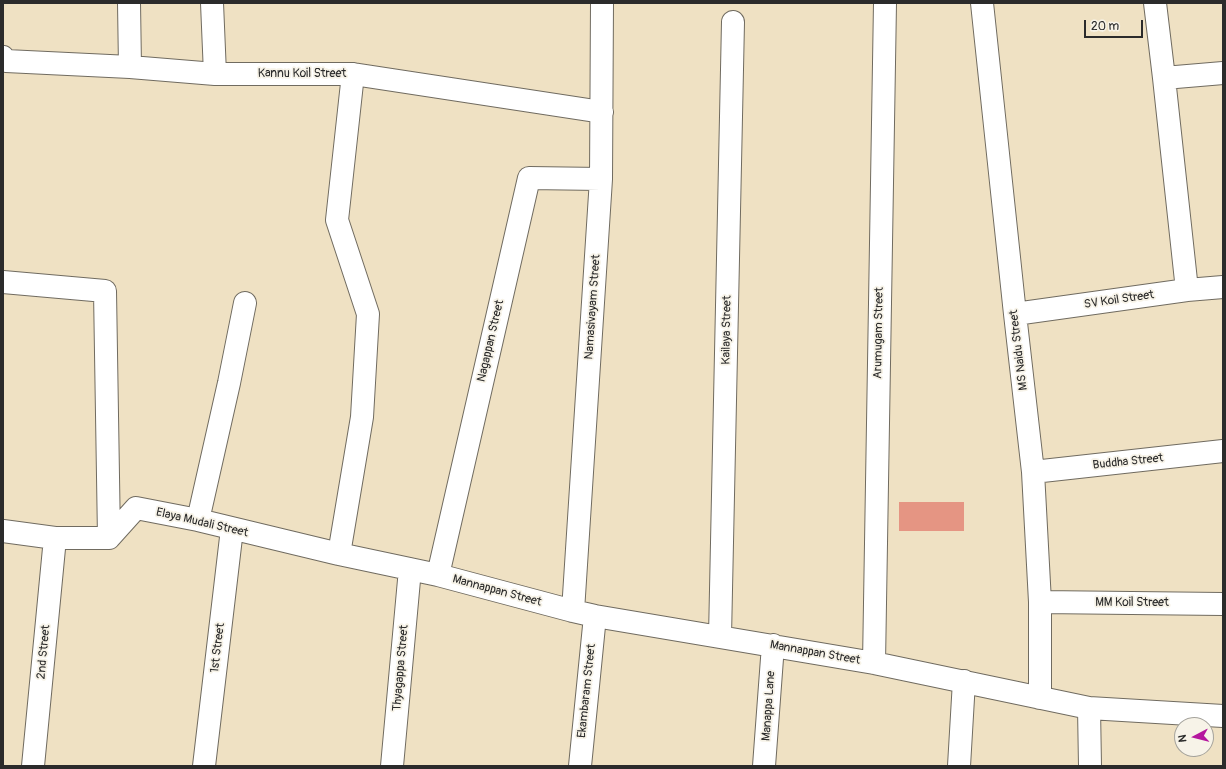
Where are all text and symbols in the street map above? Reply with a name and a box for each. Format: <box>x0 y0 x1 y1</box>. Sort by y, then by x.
scale bar <box>1086 12 1145 38</box>
text: 20 m <box>1091 19 1119 34</box>
street label: Kannu Koil Street <box>258 67 346 81</box>
street label: Namasivayam Street <box>582 254 604 360</box>
street label: Arumugam Street <box>871 287 887 379</box>
street label: SV Koil Street <box>1083 288 1155 312</box>
street label: Kailaya Street <box>719 295 735 365</box>
street label: Nagappan Street <box>475 299 507 383</box>
street label: MS Naidu Street <box>1007 309 1031 391</box>
street label: Buddha Street <box>1092 451 1164 473</box>
street label: Elaya Mudali Street <box>154 505 250 541</box>
street label: Mannappan Street <box>451 572 543 610</box>
street label: MM Koil Street <box>1095 596 1169 610</box>
street label: 1st Street <box>208 622 228 674</box>
street label: 2nd Street <box>34 624 54 680</box>
street label: Thyagappa Street <box>390 624 412 712</box>
street label: Mannappan Street <box>769 638 861 668</box>
street label: Ekambaram Street <box>575 643 599 739</box>
street label: Manappa Lane <box>759 670 779 742</box>
north arrow <box>1174 717 1214 757</box>
text: N <box>1176 734 1189 743</box>

